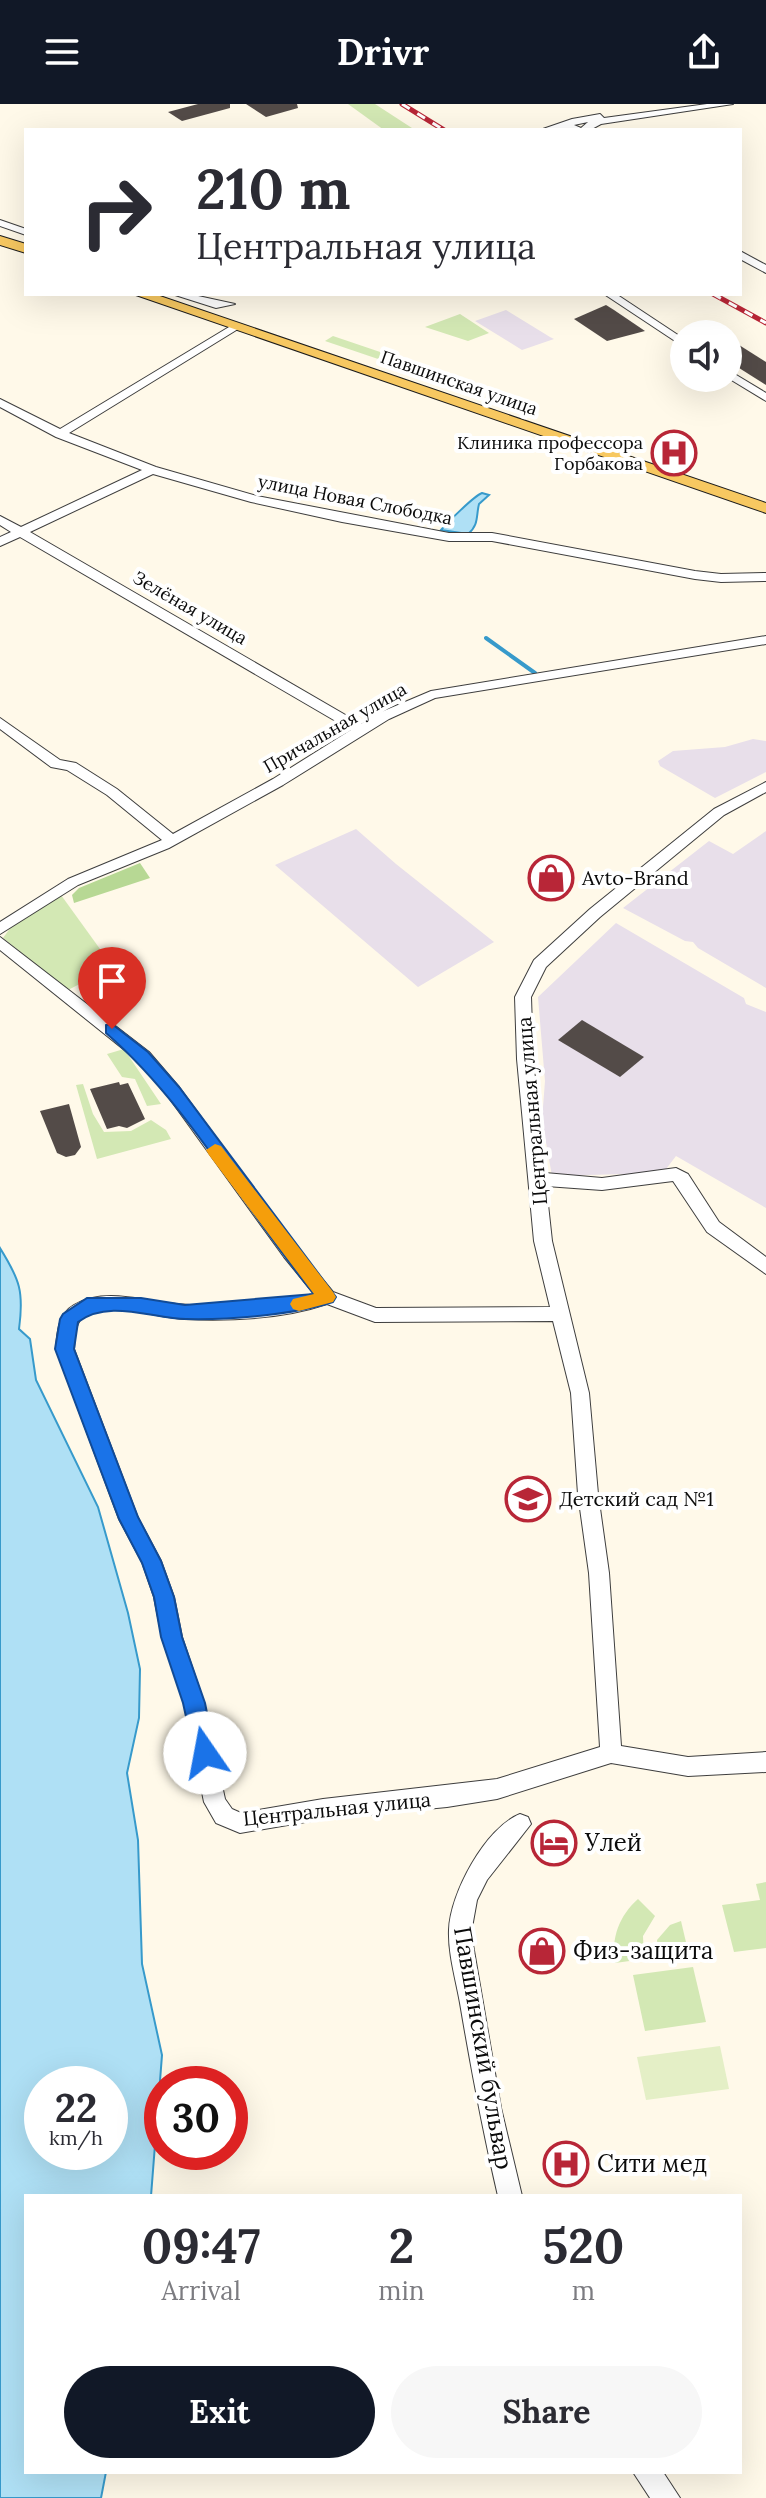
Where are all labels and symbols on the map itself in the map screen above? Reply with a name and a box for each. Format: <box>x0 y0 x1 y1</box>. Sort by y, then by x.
street label: Павшинская улица <box>378 345 541 420</box>
hospital icon: Клиника профессора Горбакова <box>650 429 698 477</box>
place label: Клиника профессора Горбакова <box>457 431 643 475</box>
street label: улица Новая Слободка <box>256 469 454 530</box>
street label: Зелёная улица <box>129 566 251 650</box>
street label: Причальная улица <box>259 677 410 778</box>
shop icon: Avto-Brand <box>527 854 575 902</box>
place label: Avto-Brand <box>581 865 689 890</box>
pin <box>78 947 146 1029</box>
street label: Центральная улица <box>511 1016 552 1206</box>
school or university icon: Детский сад №1 <box>504 1475 552 1523</box>
place label: Детский сад №1 <box>559 1486 714 1511</box>
position arrow <box>163 1711 247 1795</box>
street label: Центральная улица <box>242 1786 432 1831</box>
hotel icon: Улей <box>530 1819 578 1867</box>
place label: Улей <box>584 1827 642 1858</box>
street label: Павшинский бульвар <box>447 1924 520 2172</box>
shop icon: Физ-защита <box>518 1927 566 1975</box>
place label: Физ-защита <box>573 1935 713 1966</box>
speed limit sign: 30 <box>144 2066 248 2170</box>
hospital icon: Сити мед <box>542 2140 590 2188</box>
place label: Сити мед <box>597 2148 707 2179</box>

